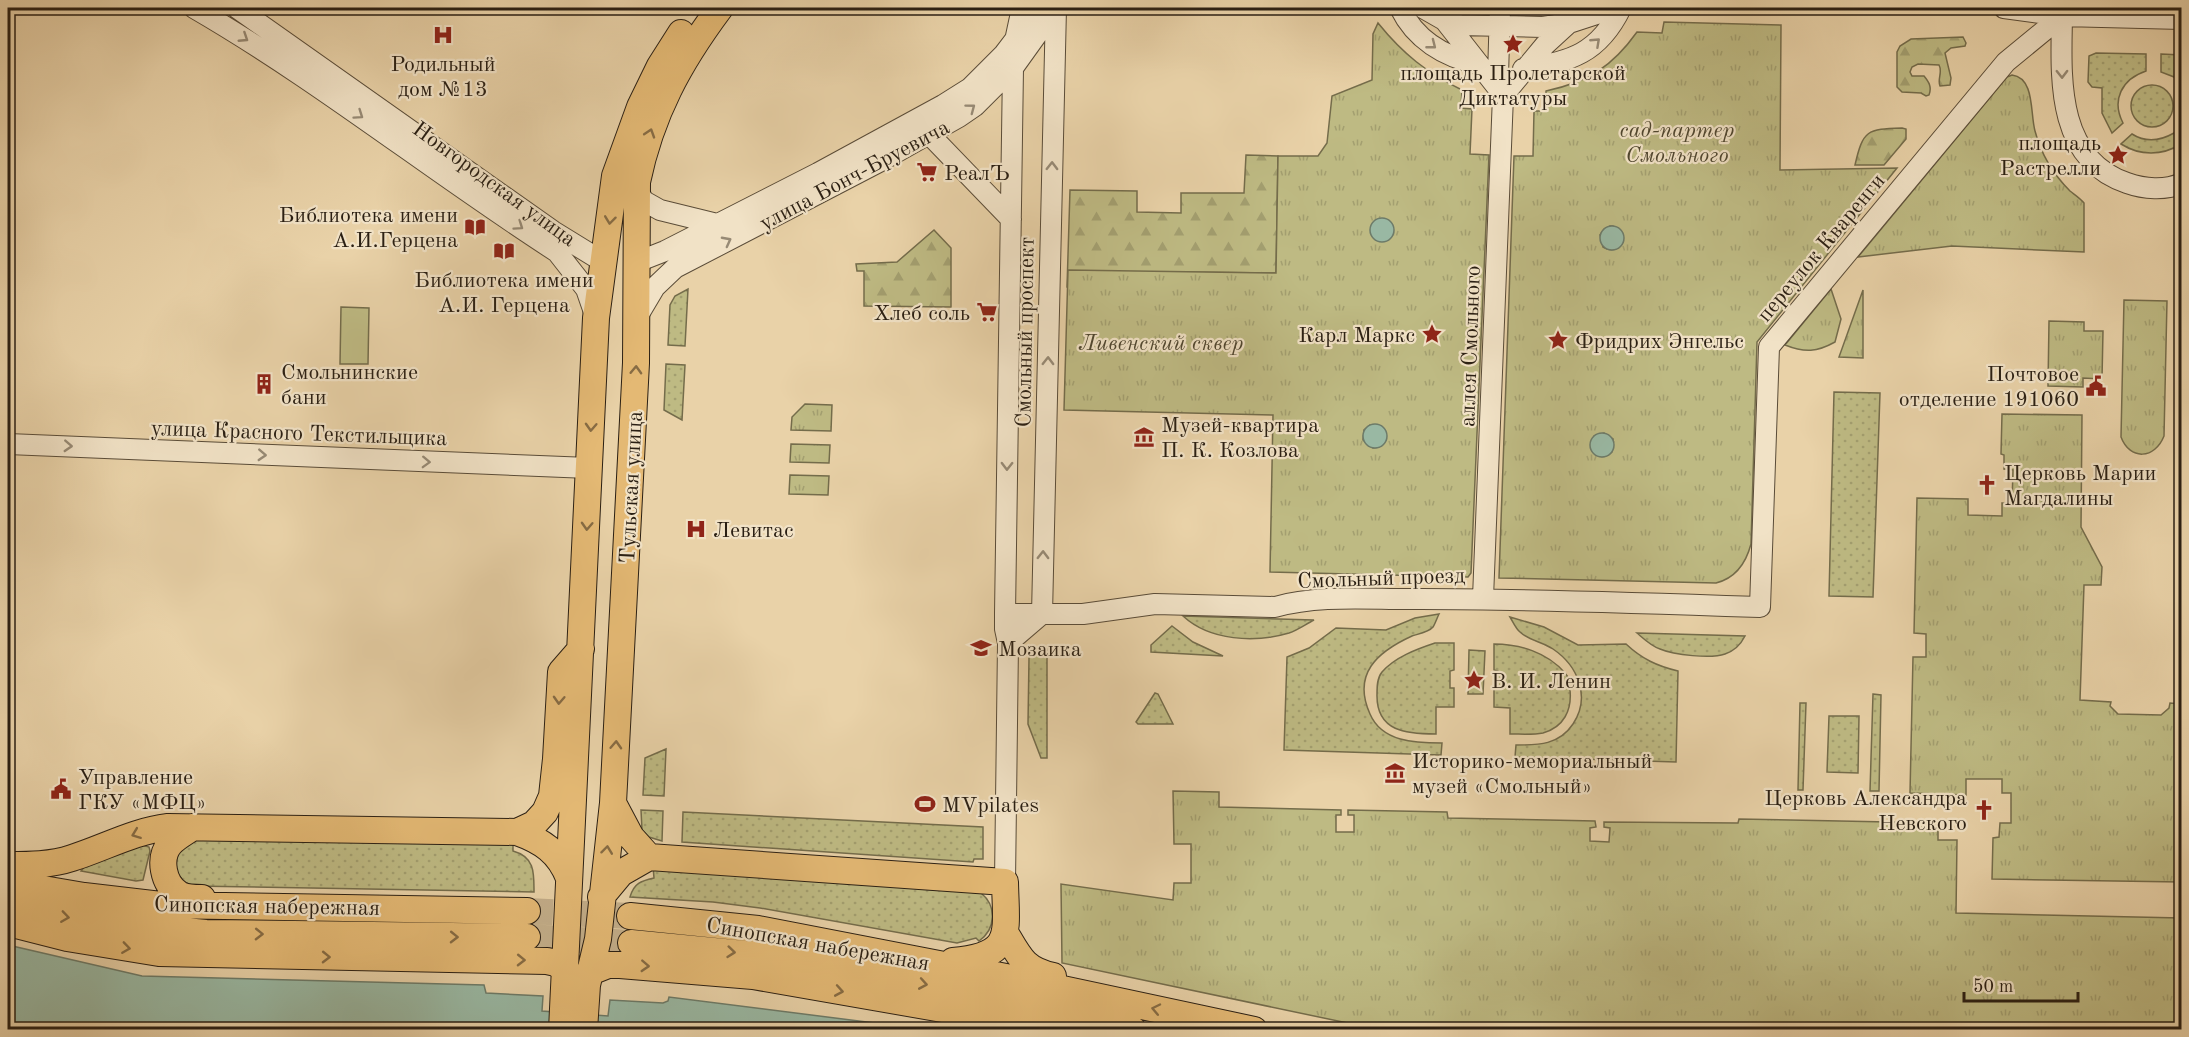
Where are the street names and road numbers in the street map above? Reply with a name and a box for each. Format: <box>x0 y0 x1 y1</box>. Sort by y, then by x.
street label: улица Бонч-Бруевича <box>756 116 954 235</box>
street label: Новгородская улица <box>408 118 580 251</box>
street label: переулок Кваренги <box>1753 170 1890 327</box>
street label: Смольный проспект <box>1013 237 1039 428</box>
street label: аллея Смольного <box>1457 265 1485 427</box>
street label: Тульская улица <box>617 410 647 564</box>
street label: улица Красного Текстильщика <box>150 418 448 450</box>
street label: Смольный проезд <box>1297 565 1466 593</box>
street label: Синопская набережная <box>154 894 380 920</box>
street label: Синопская набережная <box>704 914 931 975</box>

